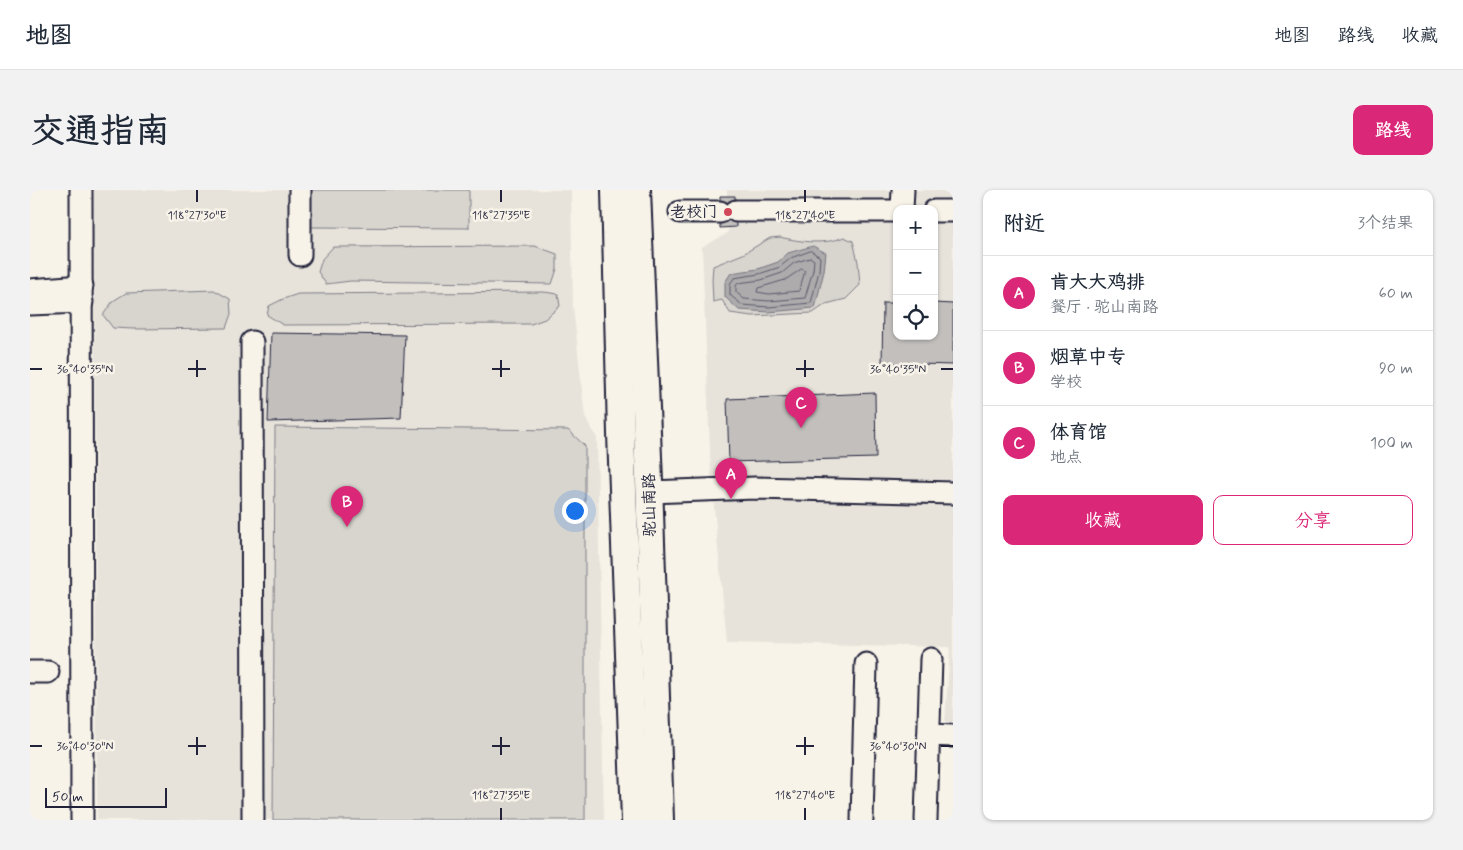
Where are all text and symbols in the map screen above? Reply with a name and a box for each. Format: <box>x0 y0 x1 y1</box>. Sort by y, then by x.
text: 地图 <box>25 21 73 52</box>
text: 地图 <box>1274 24 1310 48</box>
text: 路线 <box>1338 24 1374 48</box>
text: 收藏 <box>1402 24 1438 48</box>
button: 路线 <box>1353 105 1433 155</box>
text: 交通指南 <box>30 109 170 155</box>
place label: 老校门 <box>670 202 718 223</box>
map controls <box>893 205 938 340</box>
button: + <box>893 205 938 250</box>
marker: 老校门 <box>722 206 734 218</box>
text: 118°27'30"E <box>167 208 227 224</box>
text: 118°27'35"E <box>472 208 530 224</box>
text: 118°27'40"E <box>775 208 835 224</box>
text: 附近 <box>1003 210 1045 238</box>
text: 3个结果 <box>1358 213 1413 234</box>
button: − <box>893 250 938 295</box>
text: 肯大大鸡排 <box>1050 270 1145 295</box>
text: A <box>1014 283 1024 304</box>
text: 60 m <box>1379 283 1413 304</box>
button: locate <box>893 295 938 340</box>
text: 餐厅 · 驼山南路 <box>1050 297 1158 318</box>
text: 烟草中专 <box>1050 345 1126 370</box>
text: B <box>1014 358 1024 379</box>
text: 90 m <box>1379 358 1413 379</box>
text: 36°40'35"N <box>57 362 113 378</box>
text: 36°40'35"N <box>870 362 926 378</box>
text: 学校 <box>1050 372 1082 393</box>
pin: C <box>785 387 817 428</box>
text: 体育馆 <box>1050 420 1107 445</box>
text: C <box>1013 433 1025 454</box>
text: 100 m <box>1370 433 1413 454</box>
text: 地点 <box>1050 447 1082 468</box>
pin: A <box>715 458 747 499</box>
street label: 驼山南路 <box>639 473 661 537</box>
pin: B <box>331 486 363 527</box>
button: 收藏 <box>1003 495 1203 545</box>
button: 分享 <box>1213 495 1413 545</box>
your location <box>562 498 588 524</box>
text: 36°40'30"N <box>56 739 114 755</box>
text: 36°40'30"N <box>869 739 927 755</box>
scale bar <box>45 785 168 808</box>
text: 50 m <box>52 788 83 806</box>
text: 118°27'35"E <box>472 788 530 804</box>
text: 118°27'40"E <box>775 788 835 804</box>

